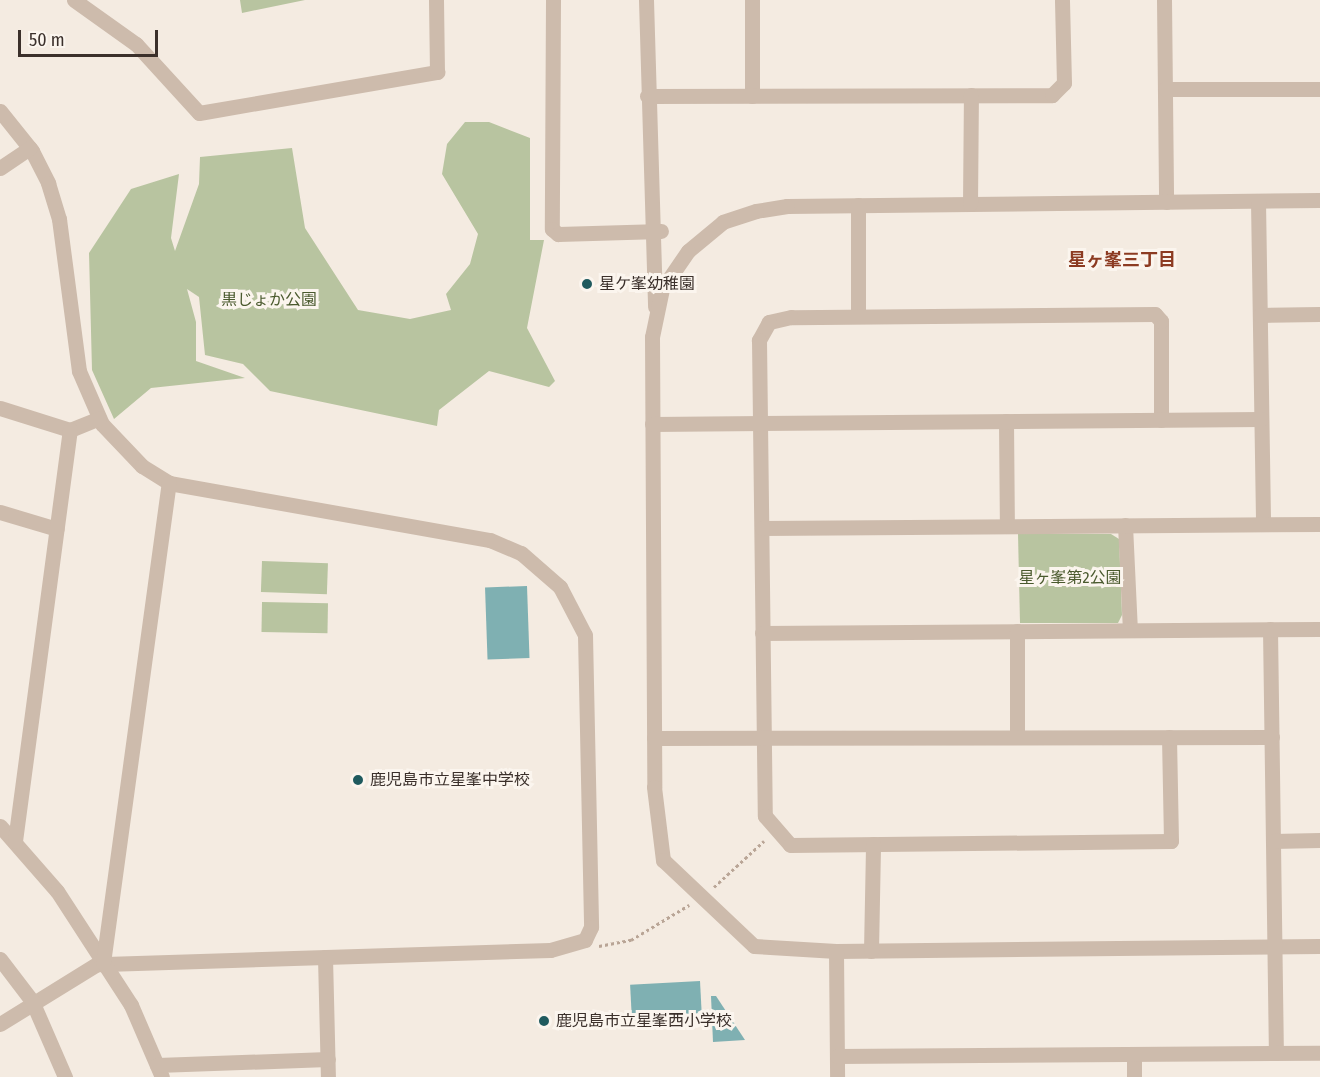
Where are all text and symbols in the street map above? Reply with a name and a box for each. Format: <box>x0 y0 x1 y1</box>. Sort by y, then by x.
scale bar <box>21 18 160 56</box>
text: 50 m <box>29 29 65 51</box>
district label: 星ヶ峯三丁目 <box>1068 249 1176 271</box>
place label: 星ケ峯幼稚園 <box>599 274 695 294</box>
marker: 星ケ峯幼稚園 <box>580 277 594 291</box>
park label: 黒じょか公園 <box>221 290 317 310</box>
park label: 星ヶ峯第2公園 <box>1018 568 1122 588</box>
place label: 鹿児島市立星峯中学校 <box>370 770 530 790</box>
marker: 鹿児島市立星峯中学校 <box>351 773 365 787</box>
place label: 鹿児島市立星峯西小学校 <box>556 1011 732 1031</box>
marker: 鹿児島市立星峯西小学校 <box>537 1014 551 1028</box>

